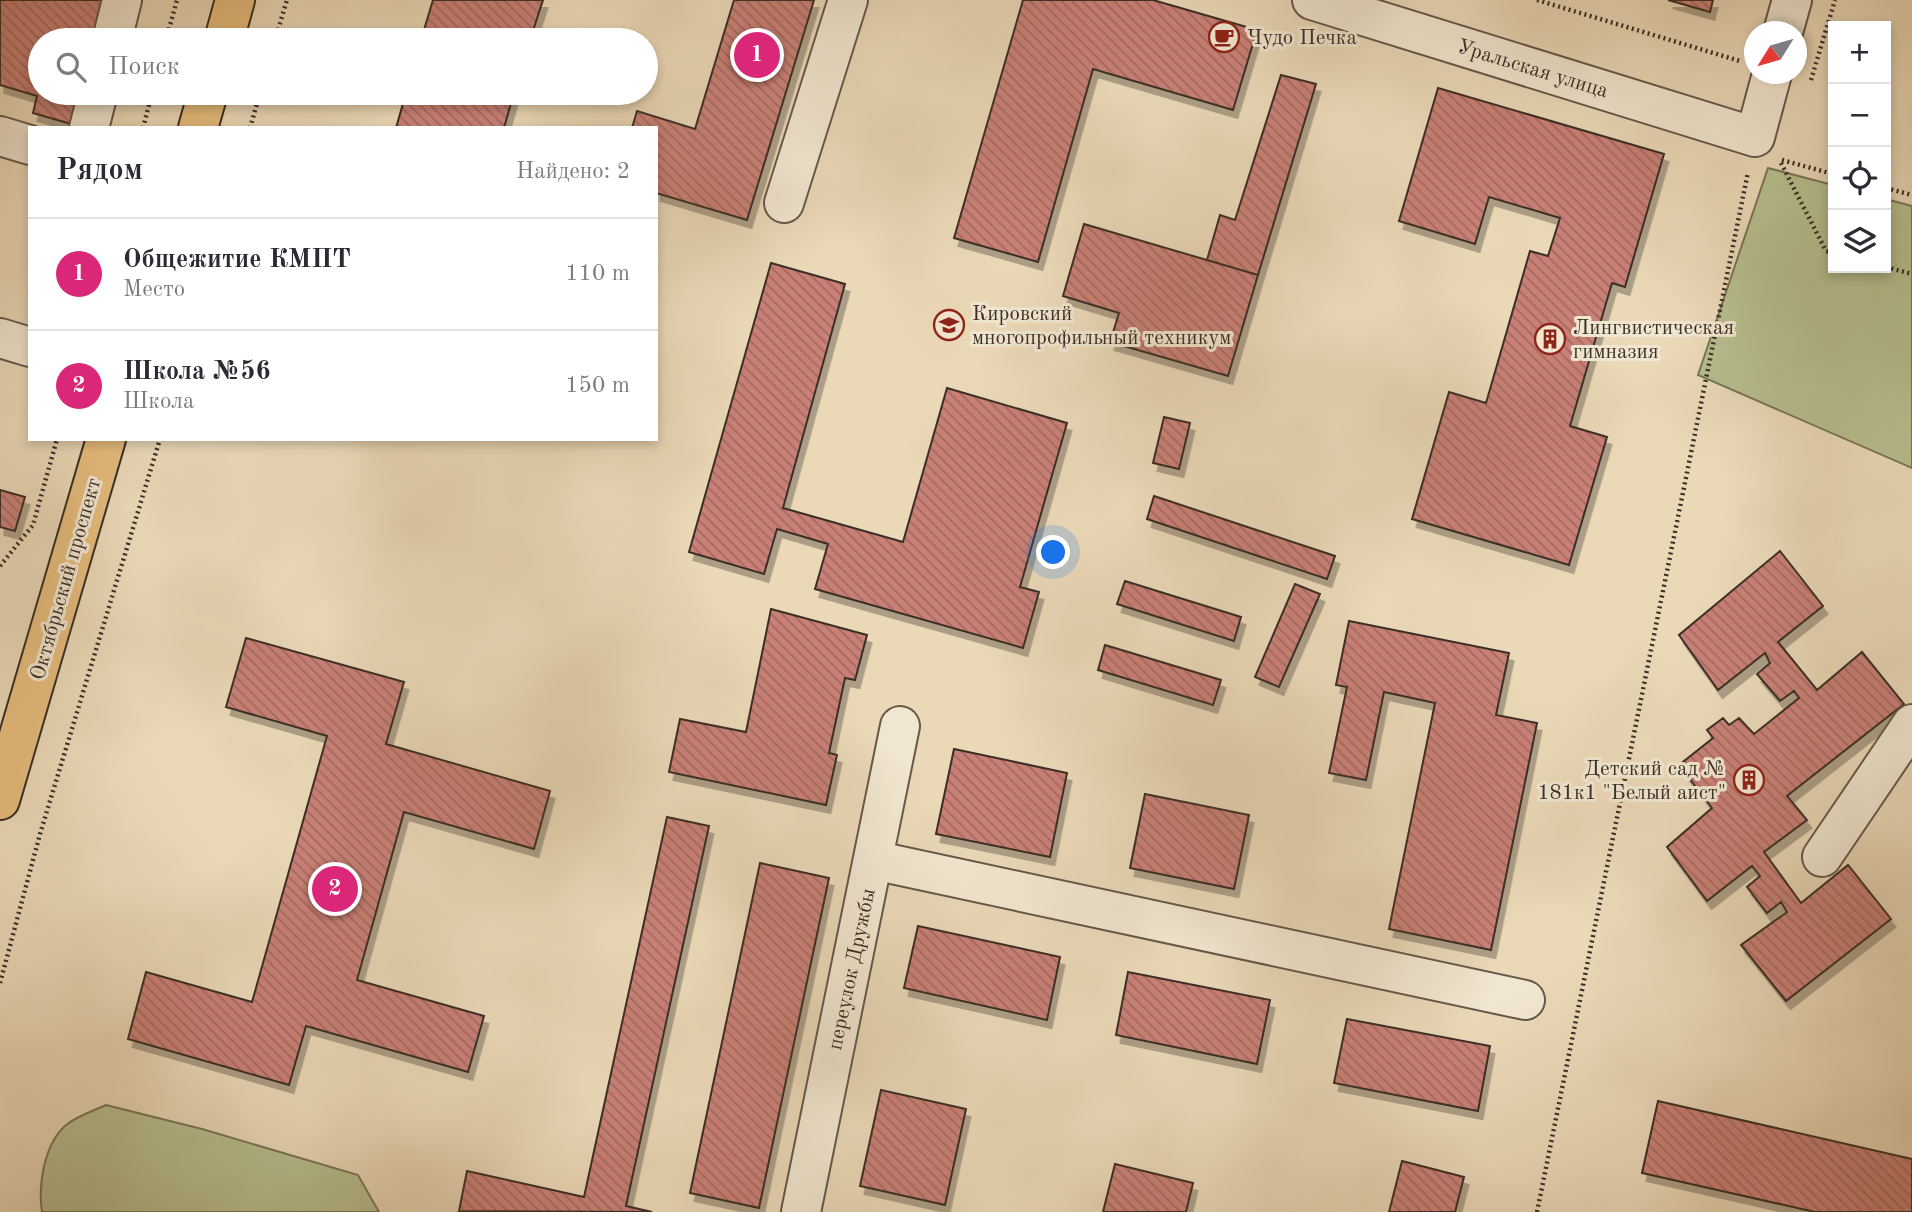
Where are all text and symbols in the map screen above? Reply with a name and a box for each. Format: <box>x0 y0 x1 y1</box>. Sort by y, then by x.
cafe icon: Чудо Печка <box>1207 20 1241 54</box>
north arrow <box>1744 21 1807 84</box>
map controls <box>1828 21 1891 273</box>
button: + <box>1828 21 1891 84</box>
search box <box>28 28 658 105</box>
place label: Чудо Печка <box>1247 28 1357 49</box>
pin: 1 <box>734 29 780 81</box>
street label: Уральская улица <box>1455 37 1610 102</box>
icon: search <box>52 48 90 86</box>
text: Поиск <box>108 54 180 80</box>
button: − <box>1828 84 1891 147</box>
button: locate <box>1828 147 1891 210</box>
text: Рядом <box>56 156 143 186</box>
text: Найдено: 2 <box>516 160 630 183</box>
button: layers <box>1828 210 1891 273</box>
text: Общежитие КМПТ <box>123 247 351 273</box>
text: 1 <box>72 262 86 285</box>
text: 110 m <box>565 262 630 285</box>
text: Место <box>123 278 185 301</box>
place label: Кировский многопрофильный техникум <box>972 304 1231 349</box>
school or university icon: Кировский многопрофильный техникум <box>932 308 966 342</box>
place label: Лингвистическая гимназия <box>1573 318 1734 363</box>
building icon: Лингвистическая гимназия <box>1533 322 1567 356</box>
text: Школа №56 <box>123 359 270 385</box>
text: 2 <box>72 374 86 397</box>
text: 150 m <box>565 374 630 397</box>
text: Школа <box>123 390 194 413</box>
street label: Октябрьский проспект <box>28 476 105 683</box>
your location <box>1036 535 1070 569</box>
place label: Детский сад № 181к1 "Белый аист" <box>1537 759 1726 804</box>
building icon: Детский сад № 181к1 "Белый аист" <box>1732 763 1766 797</box>
pin: 2 <box>312 863 358 915</box>
street label: переулок Дружбы <box>825 886 880 1052</box>

